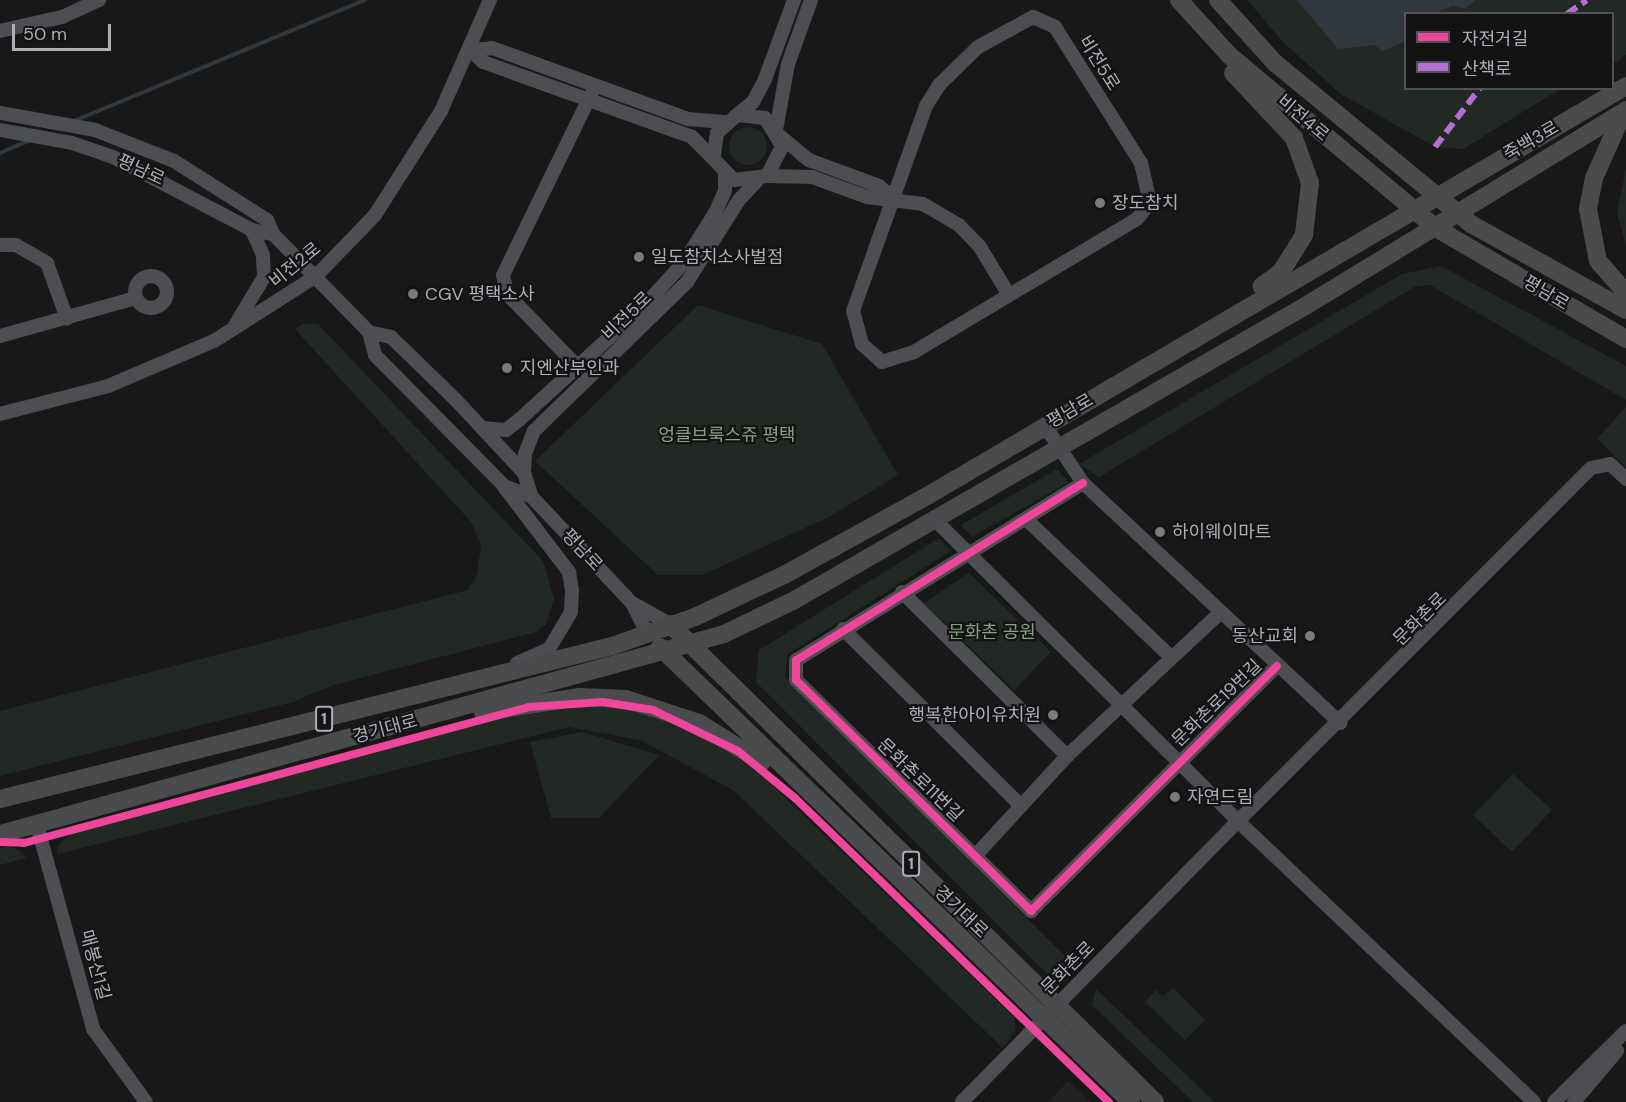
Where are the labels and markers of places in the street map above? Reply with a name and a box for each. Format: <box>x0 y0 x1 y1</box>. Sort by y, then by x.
place label: 장도참치 <box>1112 192 1178 214</box>
marker: 장도참치 <box>1093 196 1107 210</box>
place label: 일도참치소사벌점 <box>651 246 783 268</box>
marker: 일도참치소사벌점 <box>632 250 646 264</box>
place label: CGV 평택소사 <box>425 283 535 305</box>
marker: CGV 평택소사 <box>406 287 420 301</box>
place label: 지엔산부인과 <box>520 357 619 379</box>
marker: 지엔산부인과 <box>498 359 516 377</box>
place label: 하이웨이마트 <box>1172 521 1271 543</box>
marker: 하이웨이마트 <box>1153 525 1167 539</box>
place label: 동산교회 <box>1232 625 1298 647</box>
marker: 동산교회 <box>1303 629 1317 643</box>
place label: 행복한아이유치원 <box>909 704 1041 726</box>
marker: 행복한아이유치원 <box>1046 708 1060 722</box>
place label: 자연드림 <box>1187 786 1253 808</box>
marker: 자연드림 <box>1168 790 1182 804</box>

